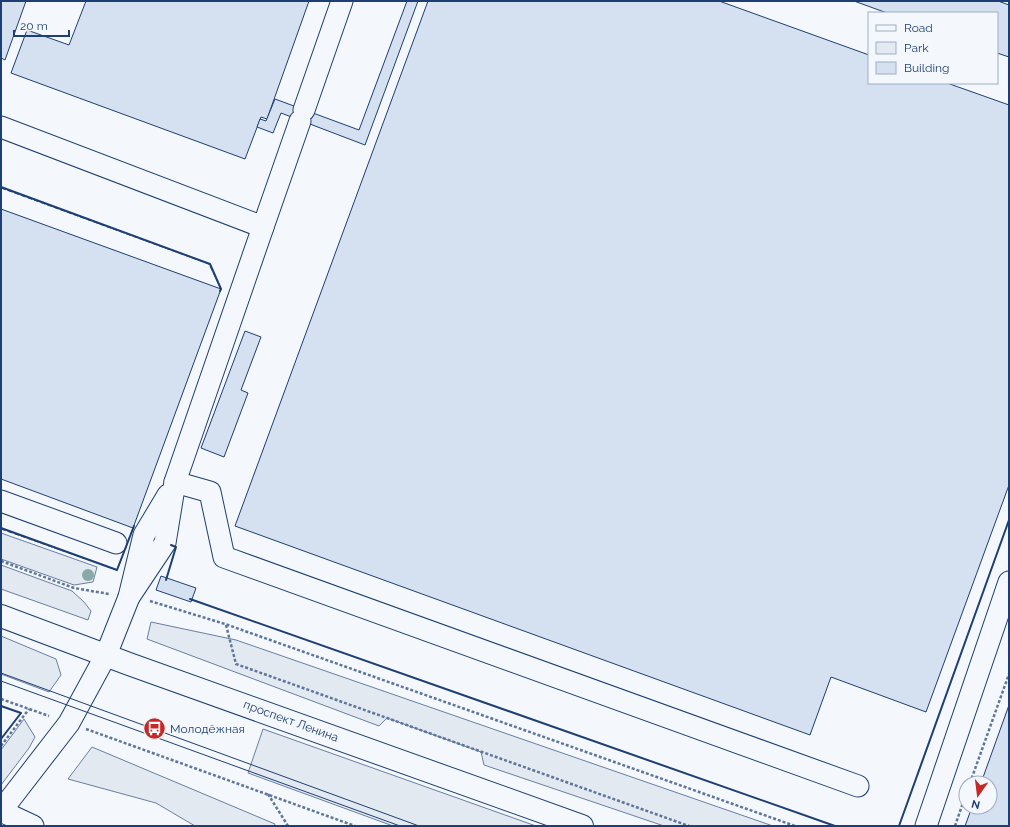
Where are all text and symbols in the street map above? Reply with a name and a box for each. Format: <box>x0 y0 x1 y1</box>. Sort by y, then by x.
scale bar <box>14 12 69 38</box>
legend <box>868 12 998 84</box>
text: 20 m <box>20 19 48 33</box>
text: Road <box>904 21 933 35</box>
text: Park <box>904 41 929 55</box>
text: Building <box>904 61 950 75</box>
street label: проспект Ленина <box>241 697 341 745</box>
bus stop icon: Молодёжная <box>142 716 168 742</box>
place label: Молодёжная <box>170 722 245 736</box>
north arrow <box>958 775 998 815</box>
text: N <box>970 797 981 812</box>

